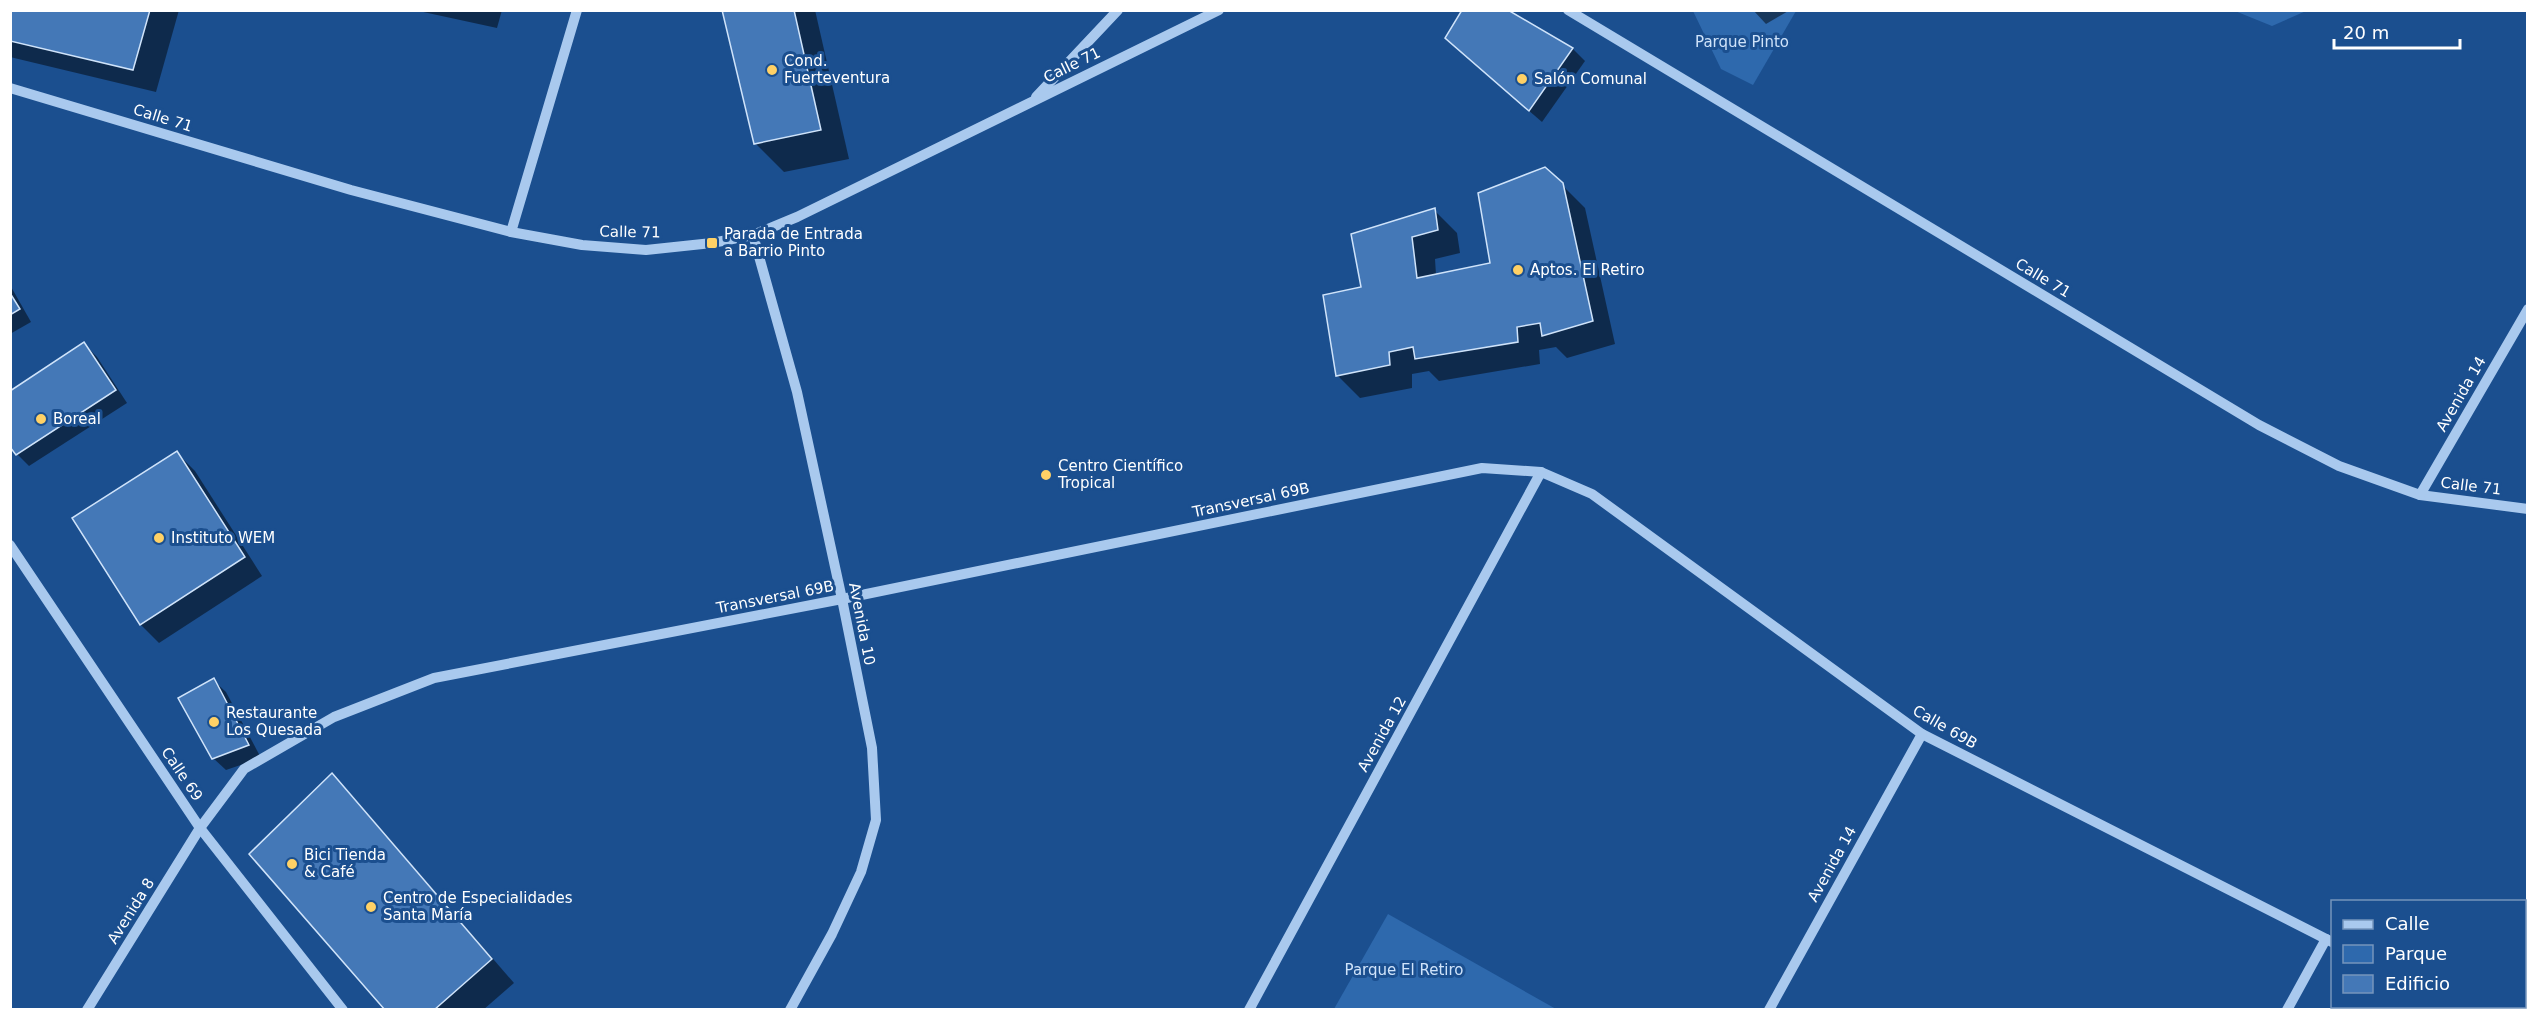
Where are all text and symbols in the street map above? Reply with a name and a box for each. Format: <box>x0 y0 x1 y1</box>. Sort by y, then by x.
scale bar <box>2334 12 2460 50</box>
text: 20 m <box>2343 22 2389 43</box>
park label: Parque Pinto <box>1695 33 1789 51</box>
street label: Calle 71 <box>1041 44 1103 86</box>
place label: Cond. Fuerteventura <box>784 52 890 87</box>
marker: Cond. Fuerteventura <box>765 63 779 77</box>
place label: Salón Comunal <box>1534 70 1647 88</box>
marker: Salón Comunal <box>1515 72 1529 86</box>
street label: Calle 71 <box>131 100 195 136</box>
street label: Calle 71 <box>599 222 661 242</box>
place label: Parada de Entrada a Barrio Pinto <box>724 225 863 260</box>
marker: Parada de Entrada a Barrio Pinto <box>705 236 719 250</box>
street label: Calle 71 <box>2012 255 2074 301</box>
place label: Aptos. El Retiro <box>1530 261 1645 279</box>
marker: Aptos. El Retiro <box>1511 263 1525 277</box>
street label: Avenida 14 <box>2432 353 2490 435</box>
place label: Boreal <box>53 410 101 428</box>
marker: Boreal <box>34 412 48 426</box>
place label: Centro Científico Tropical <box>1057 457 1183 492</box>
marker: Centro Científico Tropical <box>1039 468 1053 482</box>
street label: Calle 71 <box>2440 473 2502 499</box>
street label: Transversal 69B <box>1190 479 1311 521</box>
place label: Instituto WEM <box>171 529 275 547</box>
marker: Instituto WEM <box>152 531 166 545</box>
street label: Transversal 69B <box>714 577 835 617</box>
street label: Avenida 10 <box>845 581 879 667</box>
street label: Avenida 12 <box>1354 693 1410 775</box>
street label: Calle 69B <box>1910 701 1980 753</box>
place label: Restaurante Los Quesada <box>226 704 322 739</box>
marker: Restaurante Los Quesada <box>207 715 221 729</box>
street label: Calle 69 <box>157 744 207 804</box>
street label: Avenida 14 <box>1804 823 1860 905</box>
place label: Bici Tienda & Café <box>304 846 386 881</box>
marker: Bici Tienda & Café <box>285 857 299 871</box>
street label: Avenida 8 <box>104 875 158 947</box>
place label: Centro de Especialidades Santa María <box>383 889 573 924</box>
marker: Centro de Especialidades Santa María <box>364 900 378 914</box>
legend <box>2331 900 2526 1008</box>
text: Calle <box>2385 913 2430 934</box>
text: Parque <box>2385 943 2447 964</box>
park label: Parque El Retiro <box>1345 961 1463 979</box>
text: Edificio <box>2385 973 2450 994</box>

